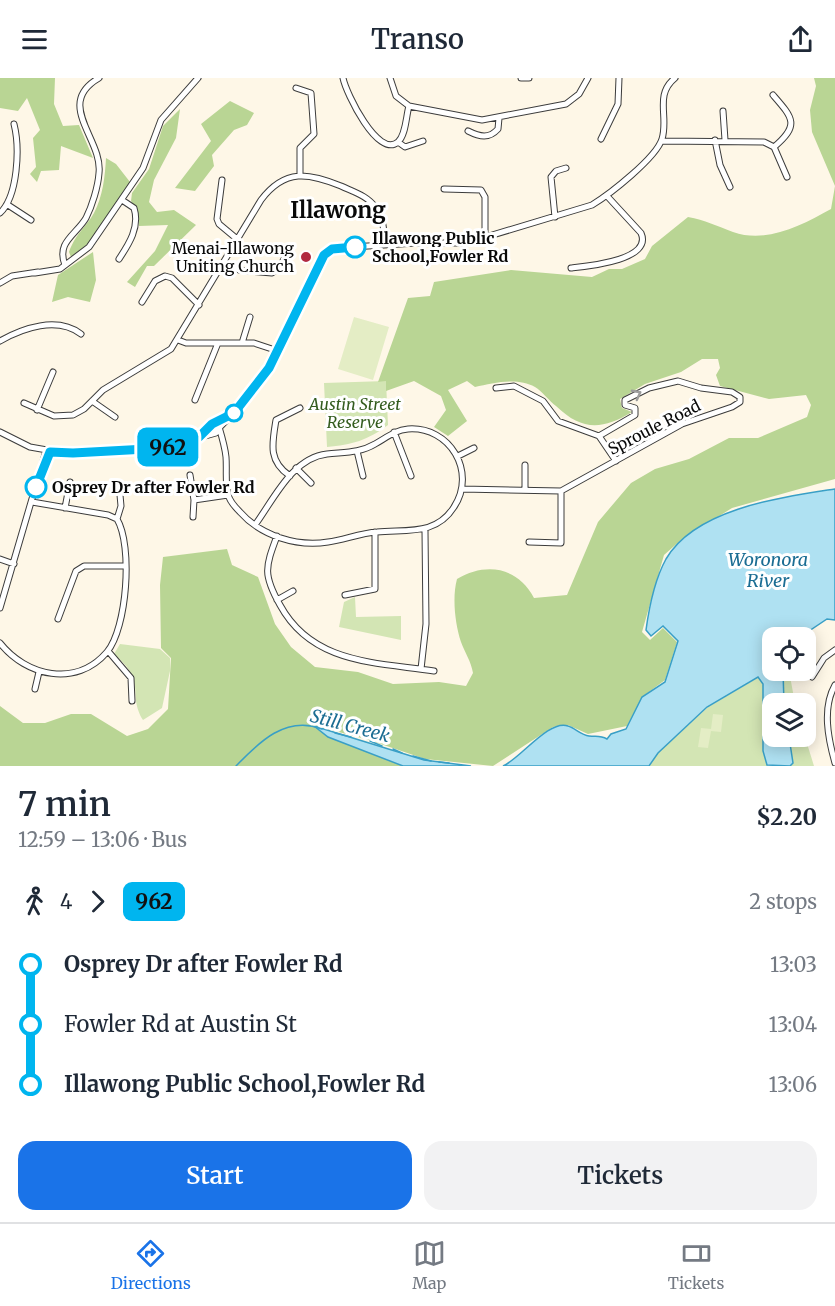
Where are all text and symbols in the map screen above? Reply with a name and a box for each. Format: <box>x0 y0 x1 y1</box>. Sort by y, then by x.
text: Transo <box>371 22 464 56</box>
icon: menu <box>18 23 51 56</box>
icon: share <box>784 23 817 56</box>
district label: Illawong <box>290 196 386 224</box>
place label: Illawong Public School,Fowler Rd <box>372 228 509 267</box>
marker: Illawong Public School,Fowler Rd <box>344 236 366 258</box>
place label: Menai-Illawong Uniting Church <box>172 238 294 276</box>
marker: Menai-Illawong Uniting Church <box>299 250 313 264</box>
one-way arrow <box>631 390 642 401</box>
park label: Austin Street Reserve <box>307 394 401 432</box>
street label: Sproule Road <box>604 395 704 459</box>
unlabelled marker <box>225 404 243 422</box>
line badge: 962 <box>134 428 202 466</box>
text: 962 <box>149 434 187 461</box>
marker: Osprey Dr after Fowler Rd <box>25 476 47 498</box>
place label: Osprey Dr after Fowler Rd <box>52 477 255 497</box>
water label: Woronora River <box>728 548 808 592</box>
map controls <box>762 627 816 747</box>
button: locate <box>762 627 816 681</box>
button: layers <box>762 693 816 747</box>
water label: Still Creek <box>308 704 392 747</box>
text: 7 min <box>18 784 111 825</box>
text: $2.20 <box>756 803 817 831</box>
text: 12:59 – 13:06 · Bus <box>18 827 187 852</box>
icon: walk <box>18 885 51 918</box>
icon: forward <box>81 885 114 918</box>
text: 962 <box>135 888 173 915</box>
text: 4 <box>60 889 72 914</box>
text: 2 stops <box>749 889 817 914</box>
text: Osprey Dr after Fowler Rd <box>64 950 343 978</box>
text: 13:03 <box>770 952 817 977</box>
text: Fowler Rd at Austin St <box>64 1010 297 1038</box>
text: 13:04 <box>768 1012 817 1037</box>
text: Illawong Public School,Fowler Rd <box>64 1070 425 1098</box>
text: 13:06 <box>768 1072 817 1097</box>
button: Start <box>18 1141 412 1210</box>
button: Tickets <box>424 1141 817 1210</box>
tab: Directions <box>111 1237 191 1293</box>
tab: Map <box>412 1237 446 1293</box>
tab: Tickets <box>668 1237 724 1293</box>

